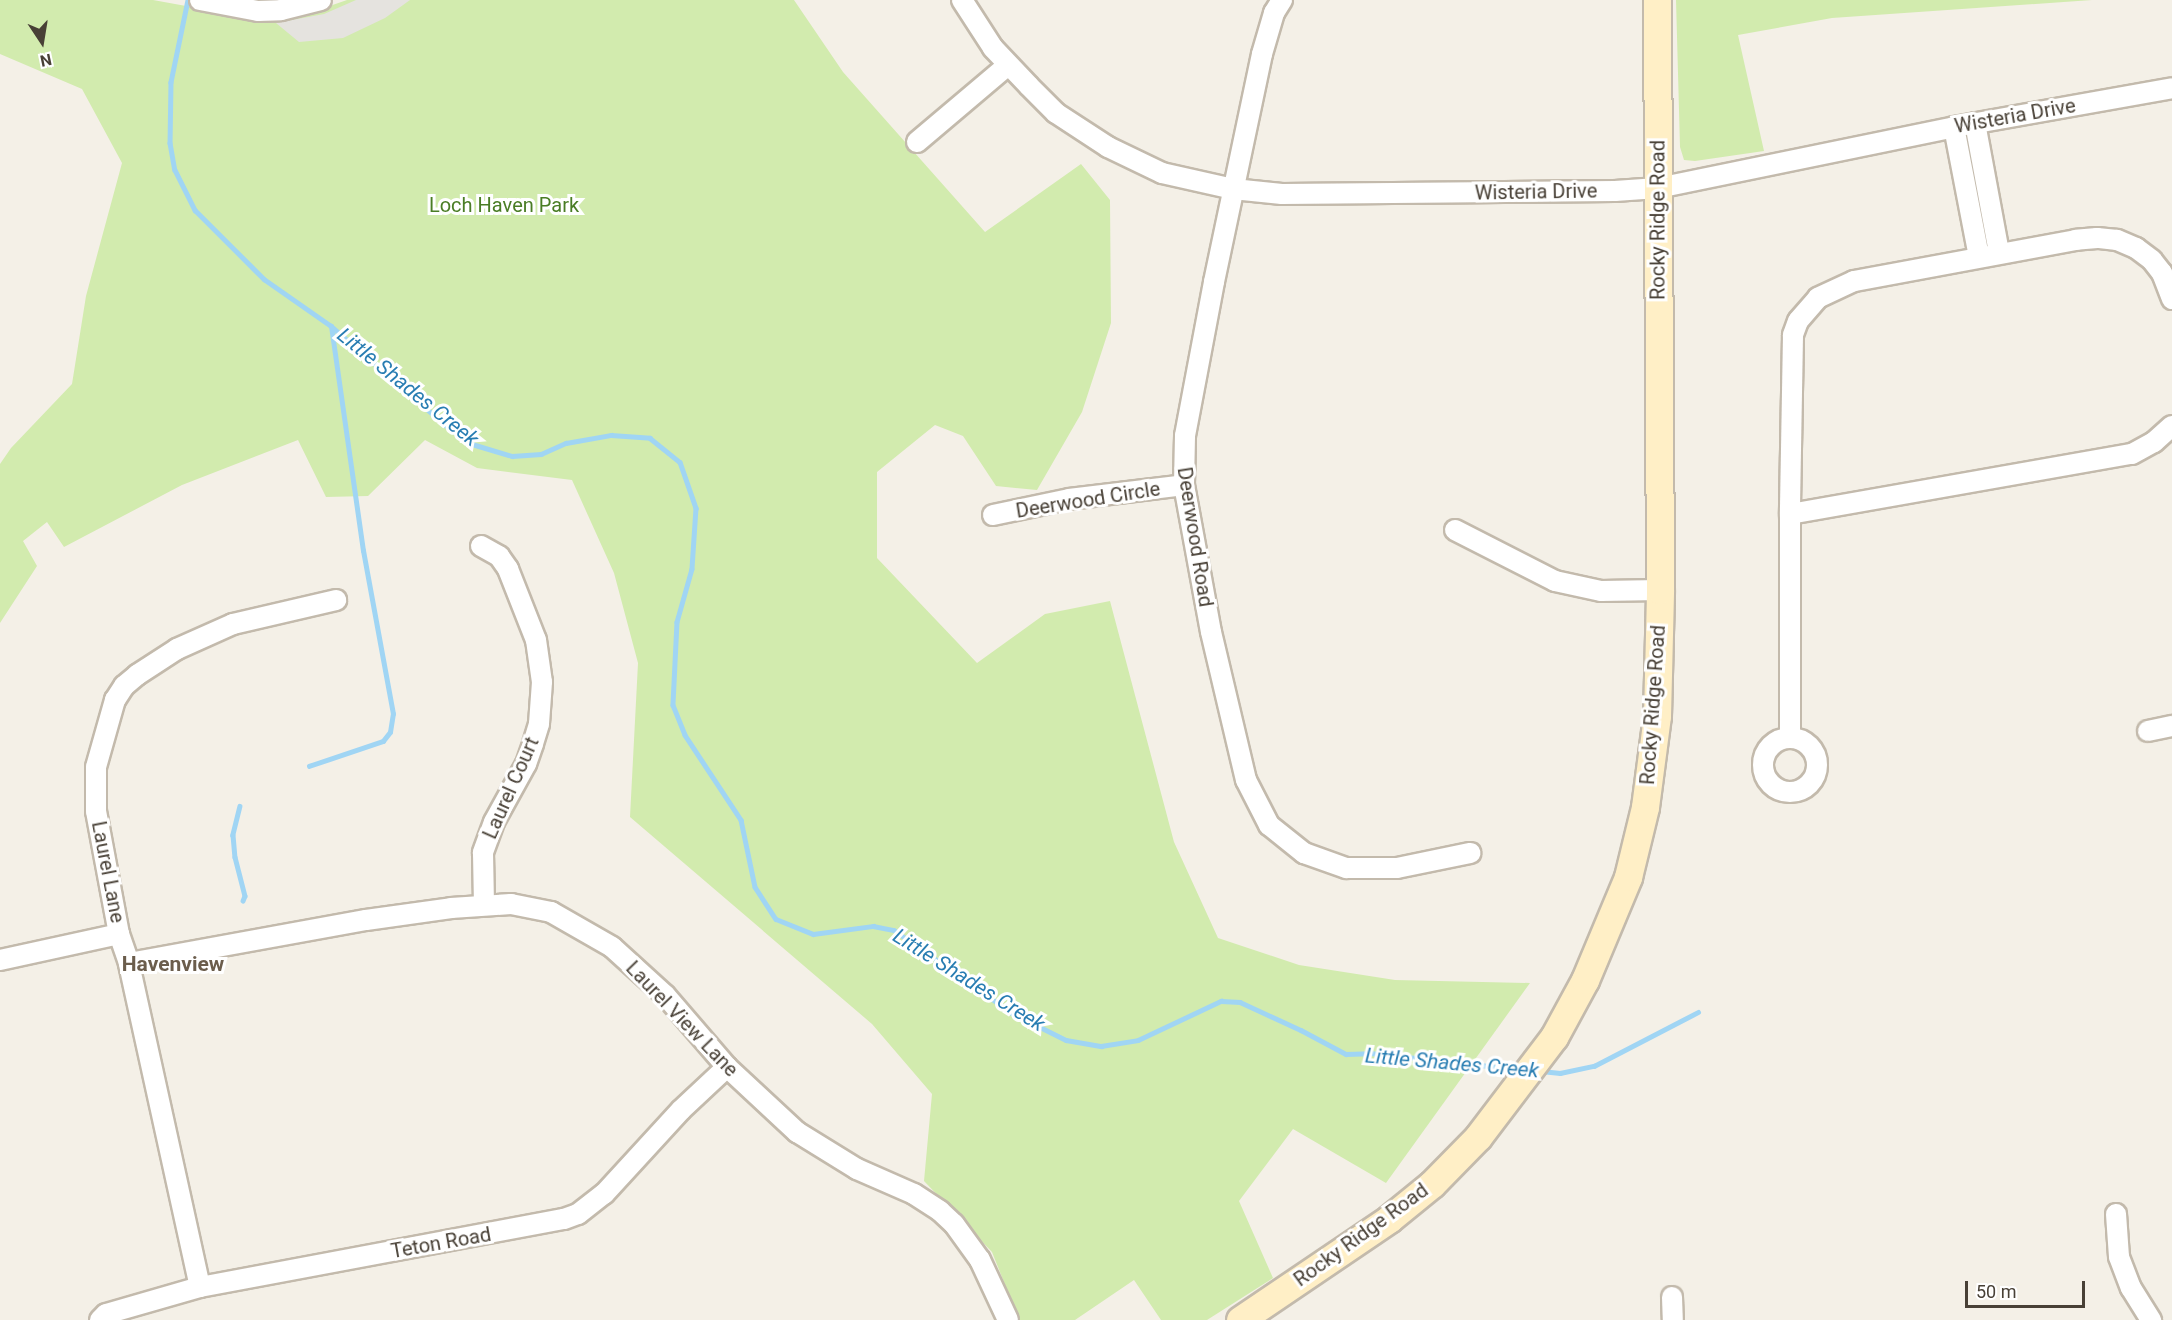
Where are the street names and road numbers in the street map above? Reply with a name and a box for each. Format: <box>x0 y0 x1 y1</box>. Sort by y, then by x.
street label: Wisteria Drive <box>1953 94 2077 138</box>
street label: Rocky Ridge Road <box>1646 140 1670 300</box>
street label: Wisteria Drive <box>1475 179 1597 205</box>
street label: Deerwood Road <box>1172 465 1218 609</box>
street label: Deerwood Circle <box>1014 477 1162 523</box>
street label: Rocky Ridge Road <box>1635 624 1671 786</box>
street label: Laurel Court <box>478 733 544 843</box>
street label: Laurel Lane <box>86 819 130 925</box>
street label: Laurel View Lane <box>621 956 743 1082</box>
street label: Rocky Ridge Road <box>1289 1178 1433 1292</box>
street label: Teton Road <box>389 1222 493 1264</box>

